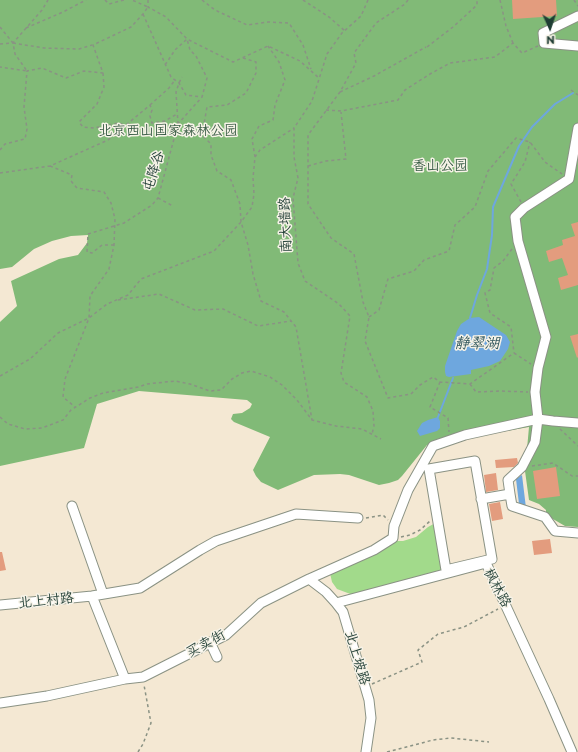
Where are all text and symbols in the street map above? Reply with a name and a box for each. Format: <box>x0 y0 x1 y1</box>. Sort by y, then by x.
north arrow <box>530 8 570 48</box>
text: N <box>546 32 555 49</box>
park label: 北京西山国家森林公园 <box>98 123 238 139</box>
street label: 屯降谷 <box>140 148 168 194</box>
park label: 香山公园 <box>412 158 468 174</box>
street label: 南大墙路 <box>277 197 295 253</box>
water label: 静翠湖 <box>455 335 499 353</box>
street label: 枫林路 <box>480 566 514 610</box>
street label: 北上村路 <box>17 590 75 612</box>
street label: 买卖街 <box>184 627 228 661</box>
street label: 北上坡路 <box>341 629 373 687</box>

